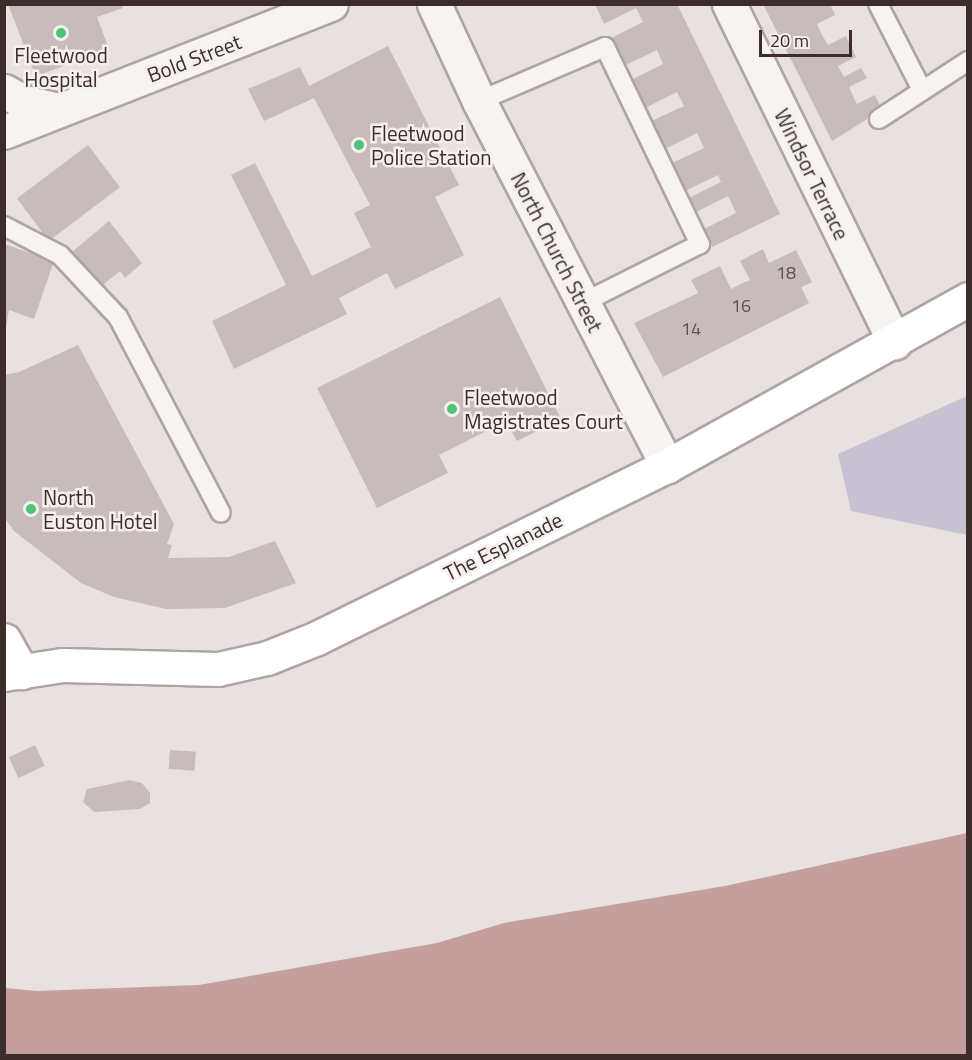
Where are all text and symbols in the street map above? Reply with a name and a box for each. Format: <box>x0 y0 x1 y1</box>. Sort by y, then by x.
scale bar <box>762 18 855 56</box>
marker: Fleetwood Hospital <box>54 26 68 40</box>
text: 20 m <box>770 27 809 54</box>
street label: Bold Street <box>143 29 245 87</box>
place label: Fleetwood Hospital <box>14 42 108 92</box>
street label: Windsor Terrace <box>769 104 855 244</box>
place label: Fleetwood Police Station <box>371 120 492 170</box>
marker: Fleetwood Police Station <box>352 138 366 152</box>
street label: North Church Street <box>506 168 608 336</box>
house number: 18 <box>776 262 796 284</box>
house number: 16 <box>731 295 751 317</box>
house number: 14 <box>681 318 701 340</box>
place label: Fleetwood Magistrates Court <box>464 384 623 434</box>
marker: Fleetwood Magistrates Court <box>445 402 459 416</box>
place label: North Euston Hotel <box>43 484 158 534</box>
marker: North Euston Hotel <box>24 502 38 516</box>
street label: The Esplanade <box>440 506 566 586</box>

